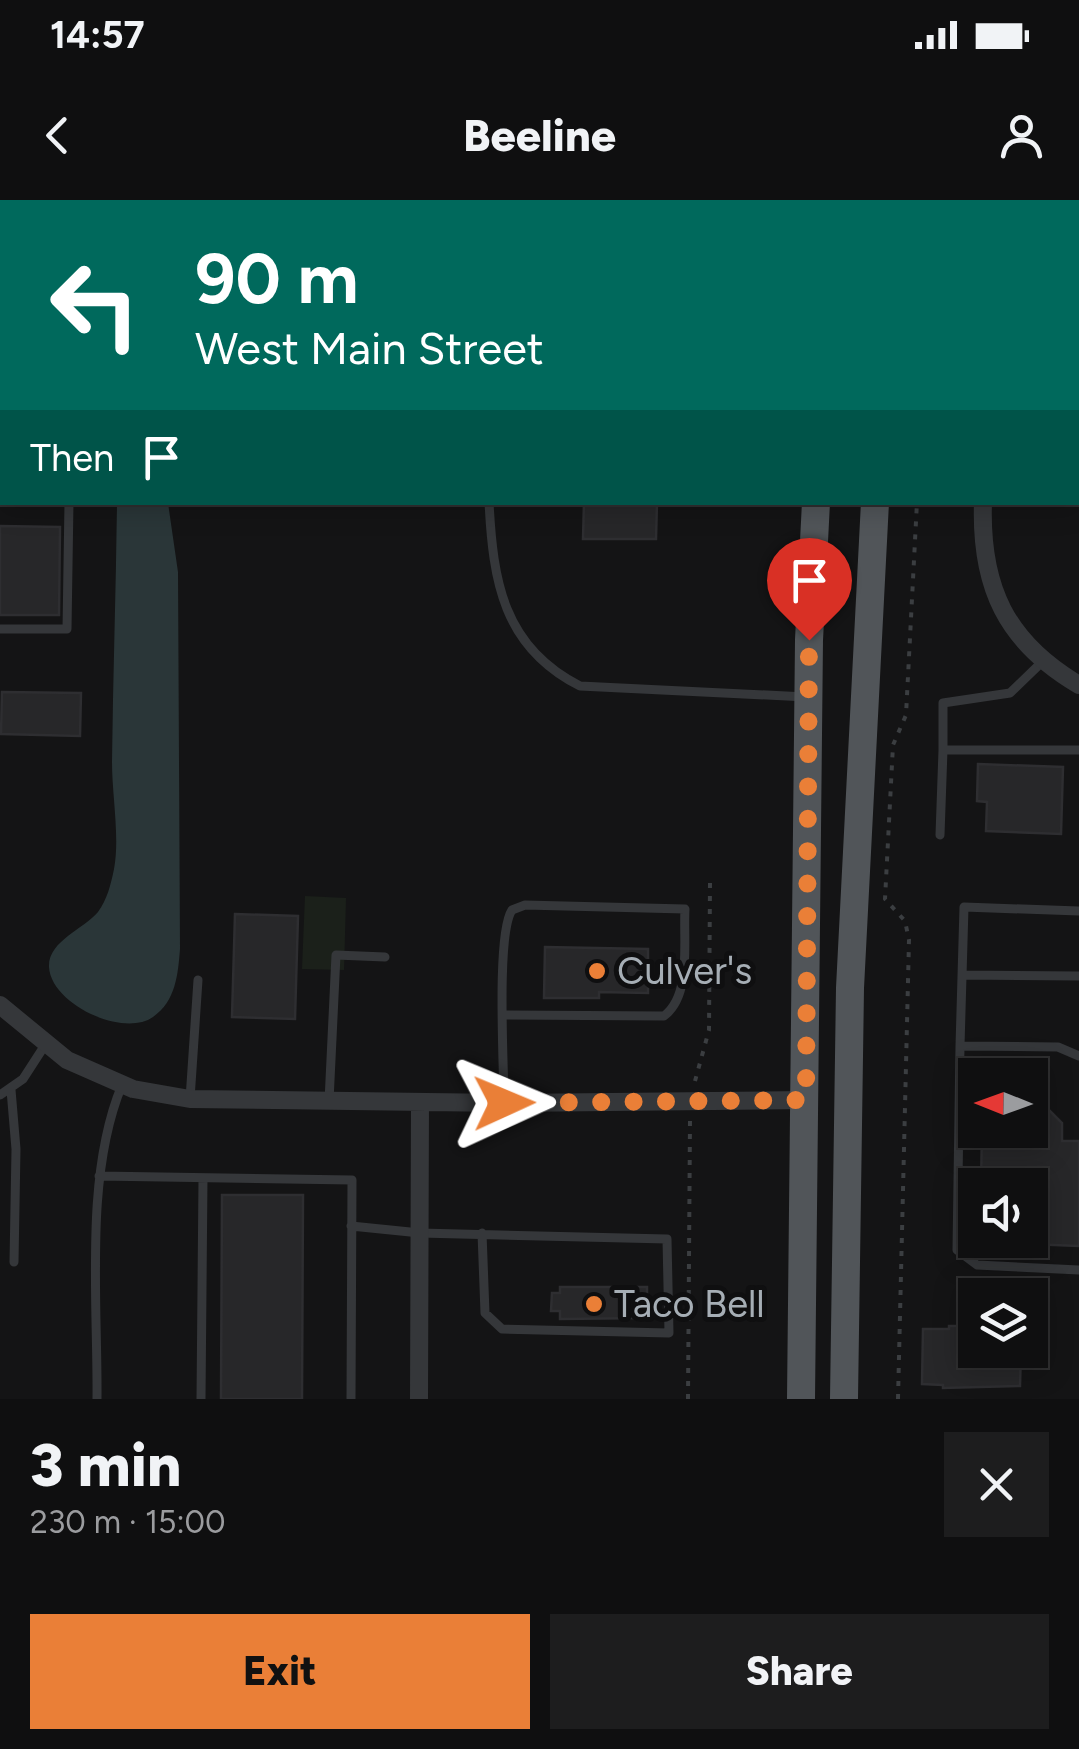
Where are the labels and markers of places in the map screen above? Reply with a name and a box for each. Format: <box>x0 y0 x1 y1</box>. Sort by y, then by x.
pin <box>767 538 852 641</box>
place label: Culver's <box>617 948 752 994</box>
marker: Culver's <box>586 960 608 982</box>
place label: Taco Bell <box>614 1281 765 1327</box>
marker: Taco Bell <box>583 1293 605 1315</box>

